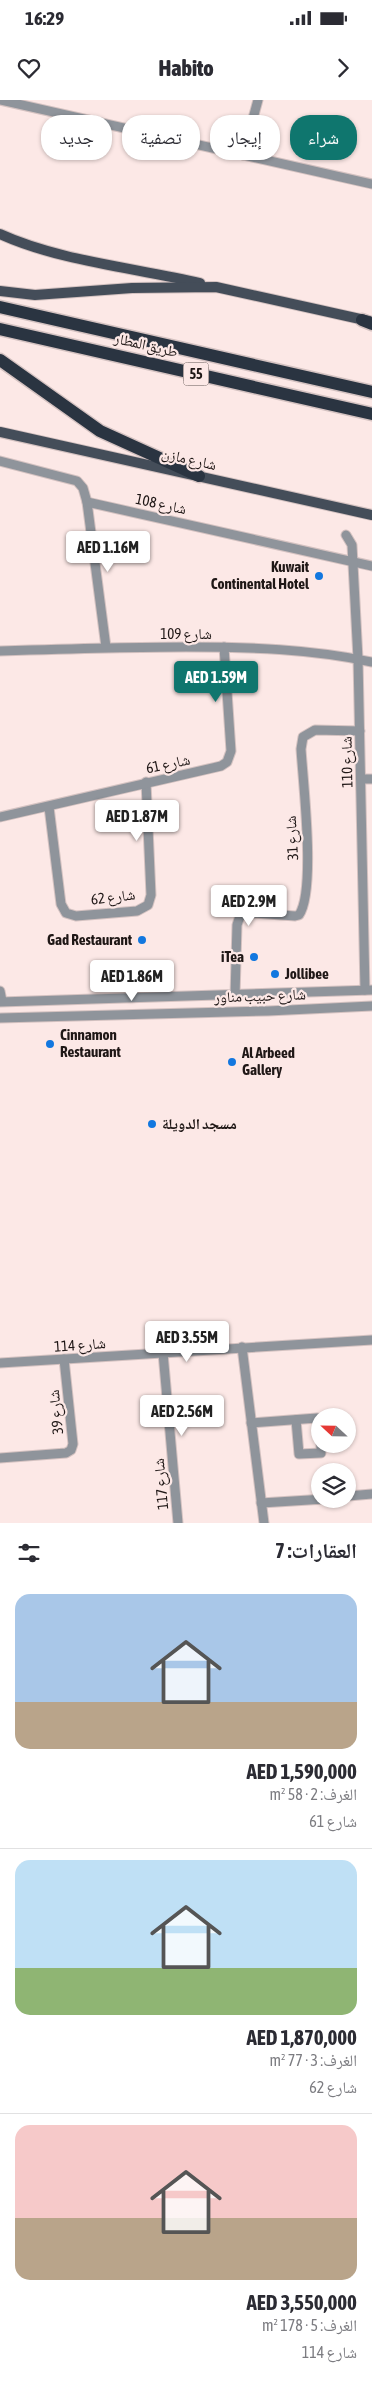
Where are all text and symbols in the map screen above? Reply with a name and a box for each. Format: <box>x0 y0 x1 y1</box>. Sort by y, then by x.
text: 16:29 <box>25 7 64 29</box>
icon: heart <box>15 54 43 82</box>
icon: forward <box>329 54 357 82</box>
text: Habito <box>159 55 213 81</box>
chip: جديد <box>41 115 112 160</box>
chip: تصفية <box>122 115 200 160</box>
chip: إيجار <box>210 115 280 160</box>
chip: شراء <box>290 115 357 160</box>
street label: طريق المطار <box>111 329 180 362</box>
road number: 55 <box>184 362 208 386</box>
street label: شارع مازن <box>160 444 218 475</box>
street label: شارع 108 <box>134 490 188 519</box>
pin: AED 1.16M <box>51 530 165 573</box>
text: AED 1.16M <box>77 538 139 556</box>
place label: Kuwait Continental Hotel <box>211 558 310 592</box>
marker: Kuwait Continental Hotel <box>313 570 325 582</box>
street label: شارع 109 <box>160 625 212 644</box>
pin: AED 1.59M <box>159 660 273 703</box>
text: AED 1.59M <box>185 668 247 686</box>
street label: شارع 110 <box>338 736 357 788</box>
street label: شارع 61 <box>144 751 192 778</box>
pin: AED 1.87M <box>80 800 194 842</box>
text: AED 1.87M <box>106 807 168 825</box>
street label: شارع 31 <box>282 815 303 861</box>
pin: AED 2.9M <box>197 884 301 927</box>
street label: شارع 62 <box>90 885 137 910</box>
text: AED 2.9M <box>222 892 276 910</box>
place label: Gad Restaurant <box>47 931 133 948</box>
marker: Gad Restaurant <box>136 934 148 946</box>
place label: iTea <box>221 948 244 965</box>
marker: iTea <box>248 951 260 963</box>
pin: AED 1.86M <box>75 960 189 1002</box>
place label: Jollibee <box>284 965 329 982</box>
text: AED 1.86M <box>101 967 163 985</box>
marker: Jollibee <box>269 968 281 980</box>
street label: شارع حبيب مناور <box>213 985 306 1008</box>
place label: Cinnamon Restaurant <box>60 1026 122 1060</box>
marker: Cinnamon Restaurant <box>44 1038 56 1050</box>
place label: Al Arbeed Gallery <box>241 1044 295 1078</box>
marker: Al Arbeed Gallery <box>226 1056 238 1068</box>
place label: مسجد الدويلة <box>162 1115 237 1132</box>
marker: مسجد الدويلة <box>146 1118 158 1130</box>
pin: AED 3.55M <box>130 1320 244 1363</box>
text: AED 3.55M <box>156 1328 218 1346</box>
street label: شارع 114 <box>54 1334 107 1357</box>
street label: شارع 39 <box>45 1389 68 1435</box>
pin: AED 2.56M <box>125 1394 239 1437</box>
text: AED 2.56M <box>151 1402 213 1420</box>
north arrow <box>311 1408 356 1452</box>
map controls <box>311 1408 356 1508</box>
street label: شارع 117 <box>150 1457 173 1511</box>
button: layers <box>311 1463 356 1508</box>
text: العقارات: 7 <box>275 1538 357 1562</box>
icon: filters <box>15 1539 43 1567</box>
icon: home <box>141 1627 231 1717</box>
text: AED 1,590,000 <box>247 1759 357 1783</box>
text: الغرف: 2 · 58 m² <box>269 1785 357 1803</box>
text: شارع 61 <box>309 1812 357 1830</box>
icon: home <box>141 1892 231 1982</box>
text: AED 1,870,000 <box>247 2025 357 2049</box>
text: الغرف: 3 · 77 m² <box>269 2051 357 2069</box>
text: شارع 62 <box>309 2078 357 2096</box>
icon: home <box>141 2157 231 2247</box>
text: AED 3,550,000 <box>247 2290 357 2314</box>
text: الغرف: 5 · 178 m² <box>262 2316 357 2334</box>
text: شارع 114 <box>302 2343 357 2361</box>

